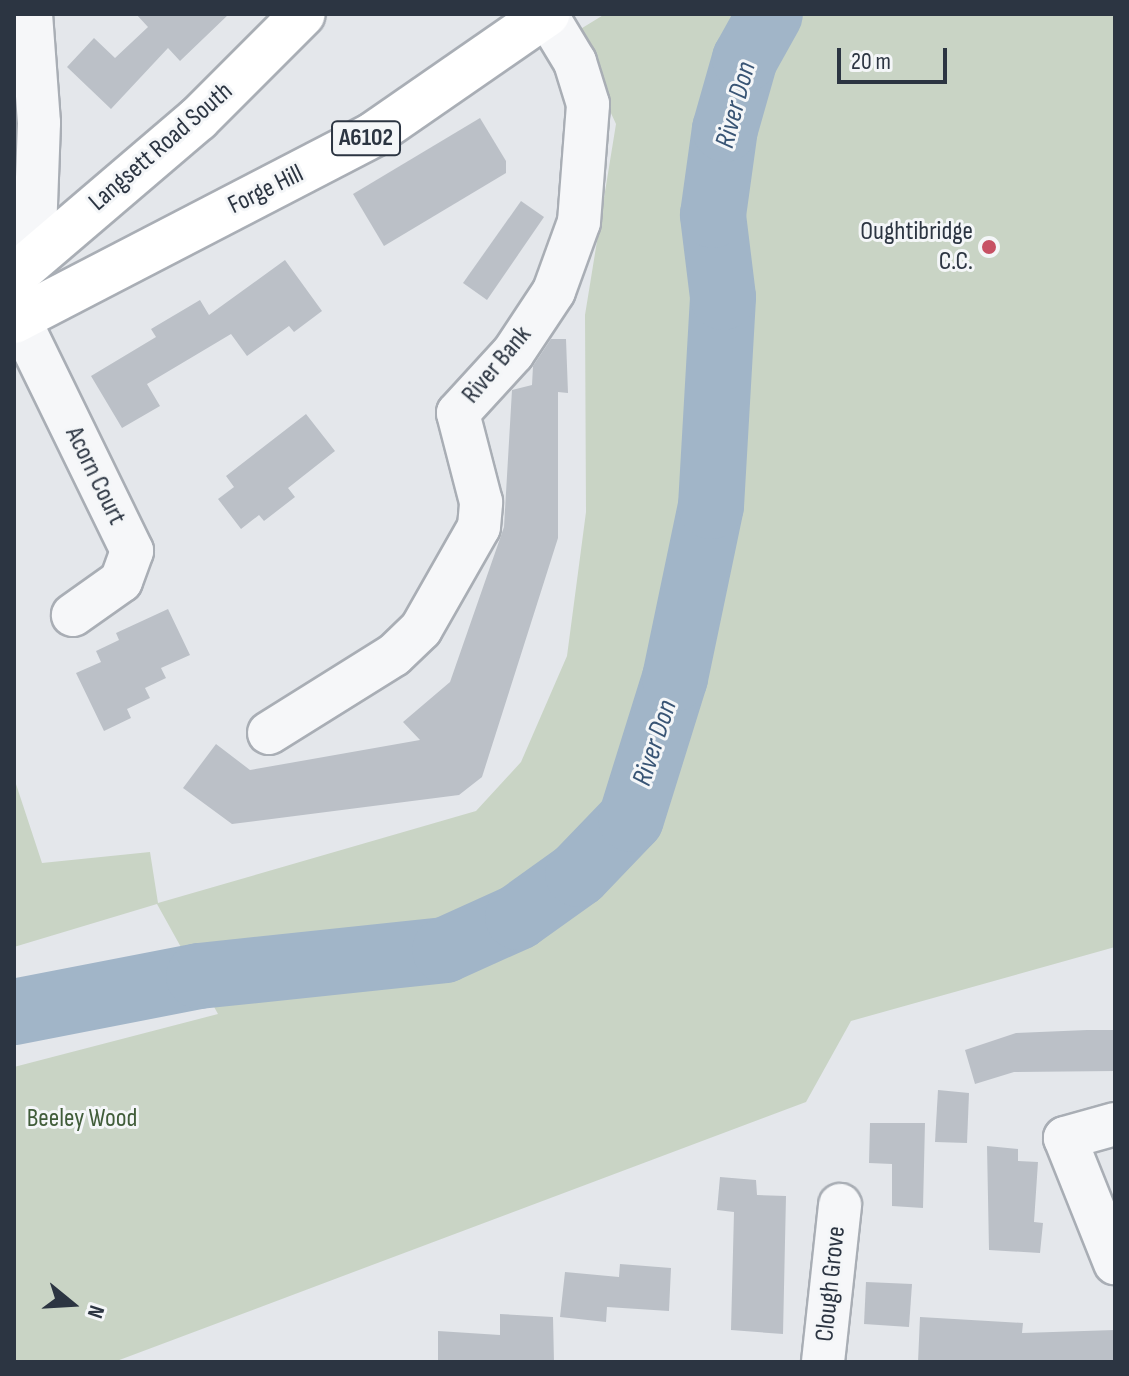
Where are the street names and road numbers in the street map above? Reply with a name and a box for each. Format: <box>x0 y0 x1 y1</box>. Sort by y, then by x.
street label: Langsett Road South <box>83 76 239 218</box>
road number: A6102 <box>330 118 402 158</box>
street label: Forge Hill <box>223 159 309 221</box>
street label: River Bank <box>456 320 538 410</box>
street label: Acorn Court <box>58 422 132 530</box>
street label: Clough Grove <box>809 1225 853 1343</box>

